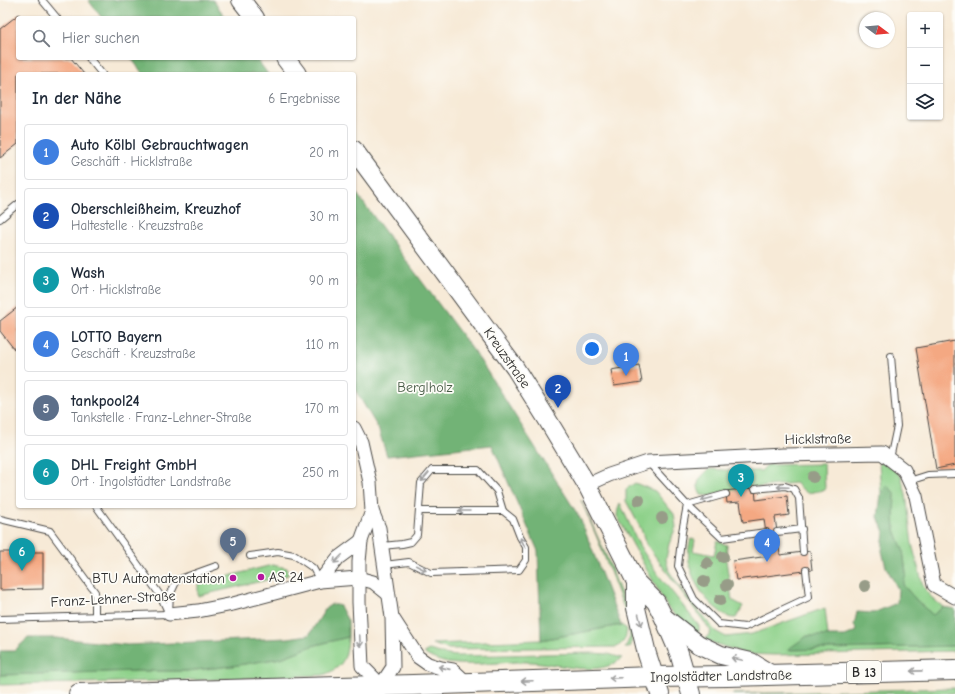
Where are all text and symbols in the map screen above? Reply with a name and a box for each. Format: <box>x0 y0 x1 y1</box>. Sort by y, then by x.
north arrow <box>859 12 895 48</box>
map controls <box>907 12 943 120</box>
button: + <box>907 12 943 48</box>
search box <box>16 16 356 60</box>
icon: search <box>30 27 52 49</box>
text: Hier suchen <box>62 29 140 47</box>
button: − <box>907 48 943 84</box>
button: layers <box>907 84 943 120</box>
text: In der Nähe <box>32 89 121 108</box>
text: 6 Ergebnisse <box>268 91 340 106</box>
text: Auto Kölbl Gebrauchtwagen <box>71 136 249 154</box>
text: 1 <box>43 145 49 160</box>
text: 20 m <box>309 145 339 160</box>
text: Geschäft · Hicklstraße <box>71 154 192 169</box>
text: Oberschleißheim, Kreuzhof <box>71 200 241 218</box>
text: 2 <box>43 209 49 224</box>
text: 30 m <box>309 209 339 224</box>
text: Haltestelle · Kreuzstraße <box>71 218 203 233</box>
text: Wash <box>71 264 105 282</box>
text: 3 <box>43 273 49 288</box>
text: 90 m <box>309 273 339 288</box>
text: Ort · Hicklstraße <box>71 282 161 297</box>
street label: Kreuzstraße <box>480 324 534 392</box>
text: LOTTO Bayern <box>71 328 162 346</box>
text: 4 <box>43 337 49 352</box>
text: 110 m <box>306 337 339 352</box>
your location <box>582 339 602 359</box>
pin: 1 <box>613 343 639 376</box>
text: Geschäft · Kreuzstraße <box>71 346 196 361</box>
pin: 2 <box>545 375 571 408</box>
park label: Berglholz <box>397 379 453 396</box>
text: tankpool24 <box>71 392 140 410</box>
text: 5 <box>43 401 49 416</box>
text: 170 m <box>305 401 339 416</box>
text: Tankstelle · Franz-Lehner-Straße <box>71 410 252 425</box>
street label: Hicklstraße <box>785 430 851 448</box>
text: DHL Freight GmbH <box>71 456 197 474</box>
pin: 3 <box>728 464 754 497</box>
text: 6 <box>43 465 49 480</box>
text: 250 m <box>302 465 339 480</box>
one-way arrow <box>421 472 430 483</box>
text: Ort · Ingolstädter Landstraße <box>71 474 231 489</box>
one-way arrow <box>777 483 790 491</box>
one-way arrow <box>700 496 713 504</box>
one-way arrow <box>458 507 471 515</box>
pin: 5 <box>220 528 246 561</box>
pin: 4 <box>754 529 780 562</box>
one-way arrow <box>519 537 526 549</box>
pin: 6 <box>9 538 35 571</box>
one-way arrow <box>333 554 343 564</box>
one-way arrow <box>415 565 427 572</box>
place label: AS 24 <box>269 569 304 586</box>
place label: BTU Automatenstation <box>92 570 225 587</box>
marker: AS 24 <box>256 572 266 582</box>
marker: BTU Automatenstation <box>228 573 238 583</box>
street label: Franz-Lehner-Straße <box>50 587 176 611</box>
one-way arrow <box>636 614 644 627</box>
one-way arrow <box>357 634 364 647</box>
one-way arrow <box>731 654 744 662</box>
road number: B 13 <box>847 661 881 683</box>
one-way arrow <box>438 664 451 672</box>
street label: Ingolstädter Landstraße <box>650 666 792 686</box>
one-way arrow <box>910 667 923 675</box>
one-way arrow <box>609 675 622 682</box>
one-way arrow <box>521 678 534 685</box>

